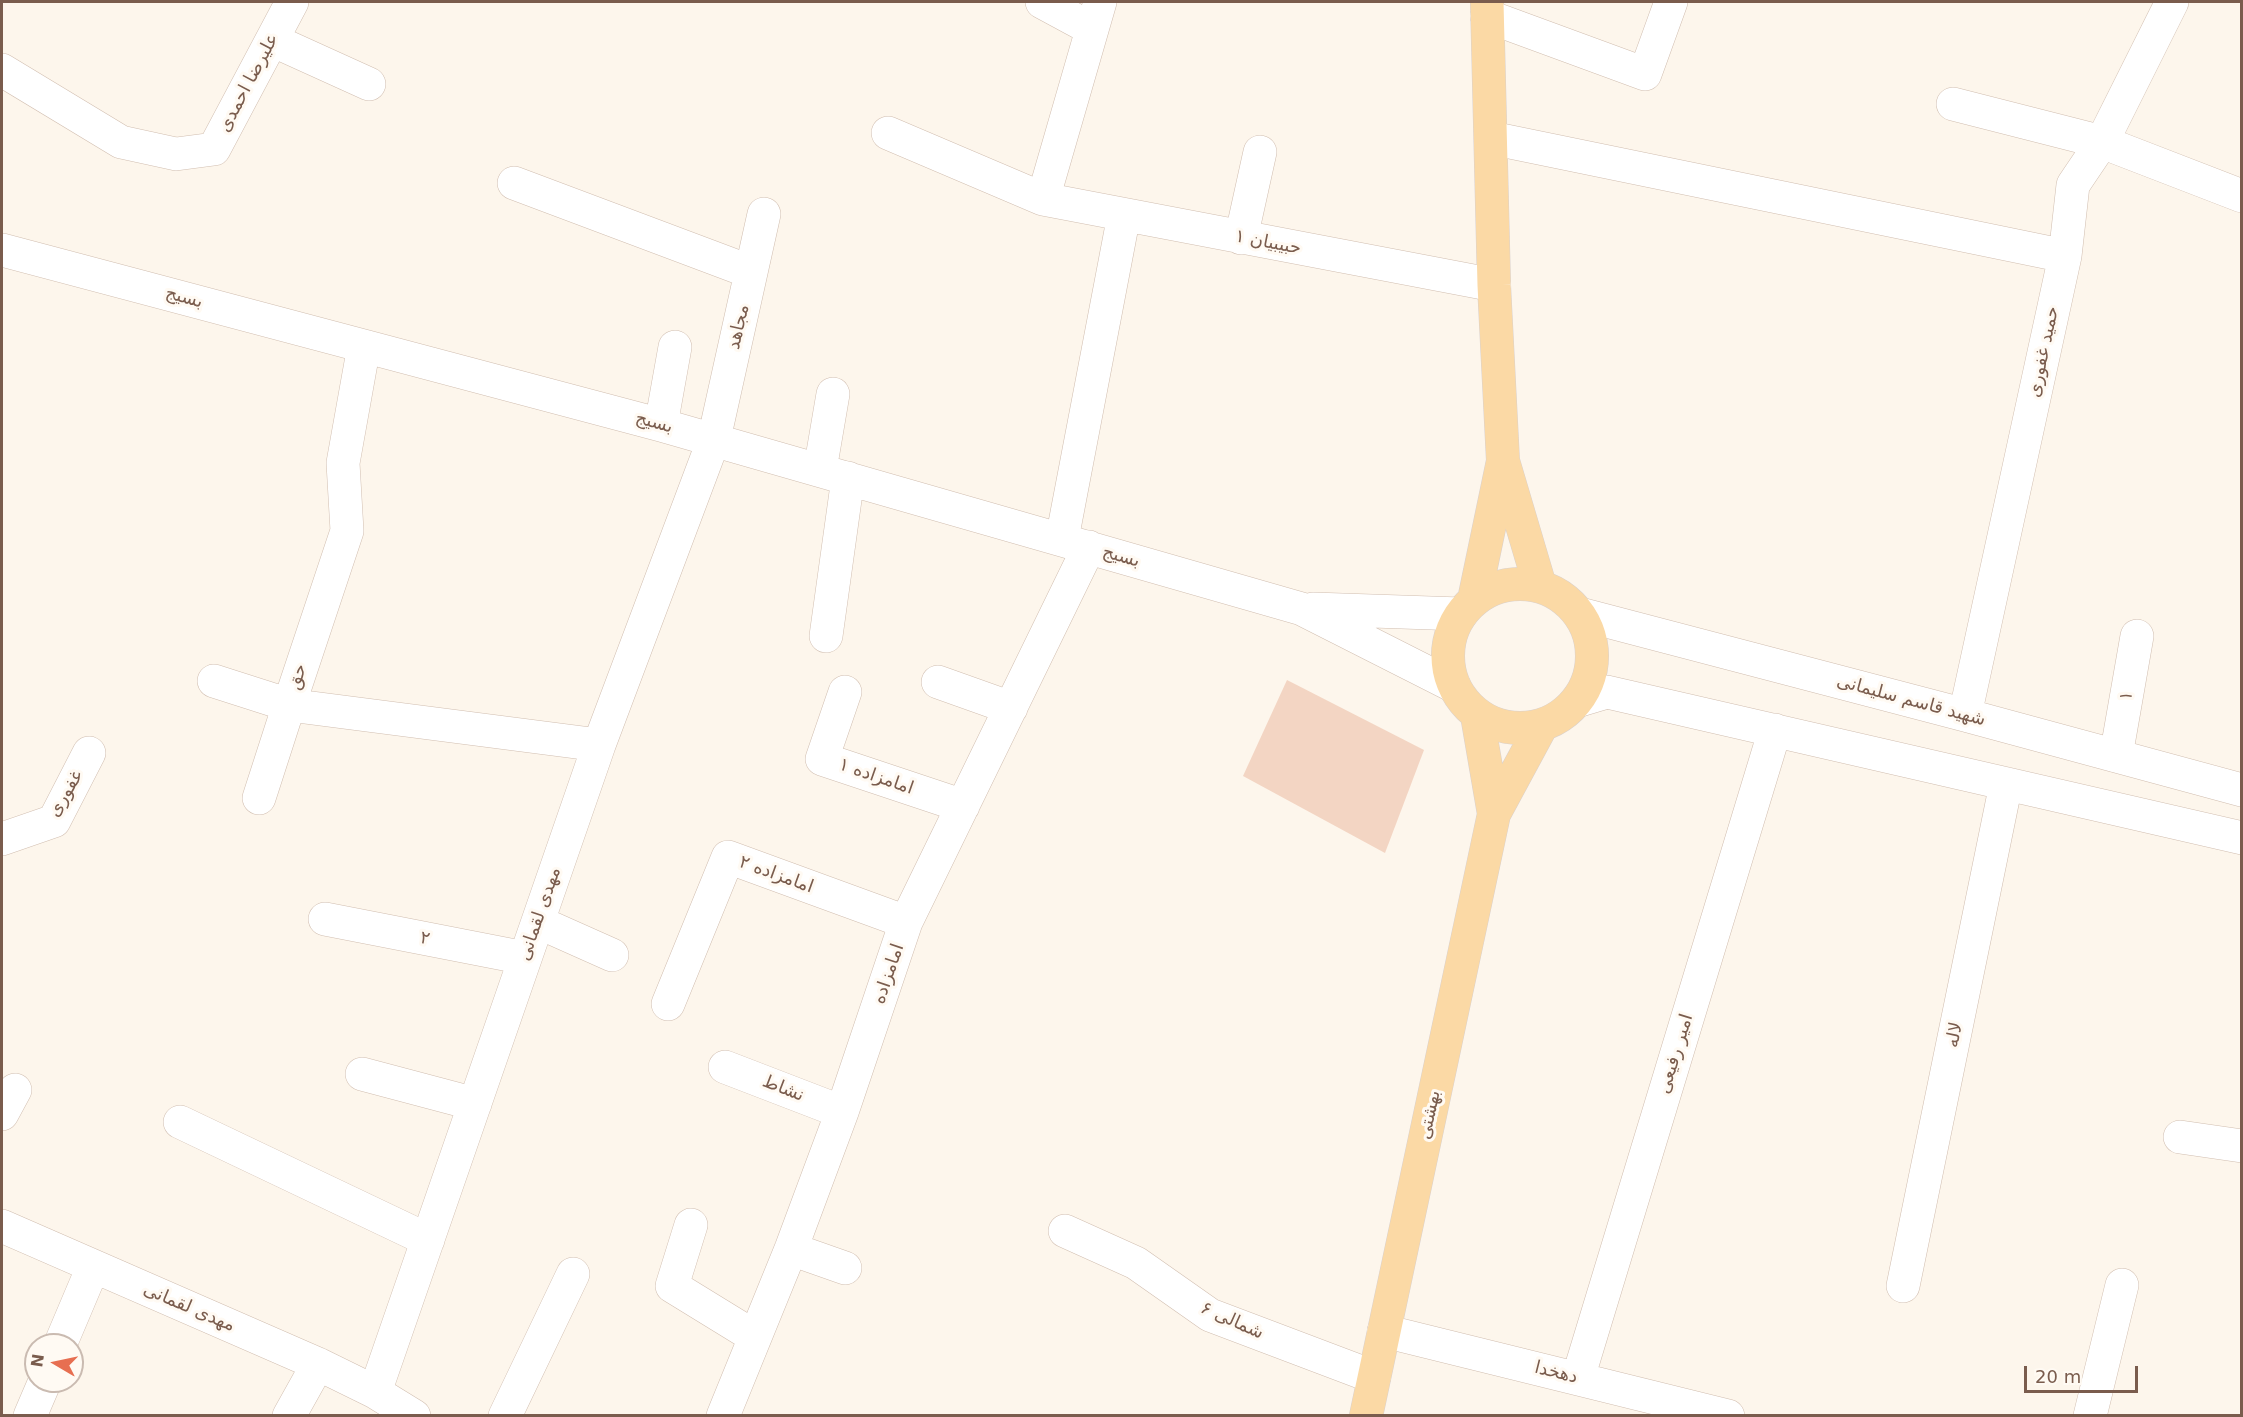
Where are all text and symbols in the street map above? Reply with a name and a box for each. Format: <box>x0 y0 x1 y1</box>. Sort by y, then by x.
street label: علیرضا احمدی <box>214 30 284 136</box>
street label: حبیبیان ۱ <box>1233 226 1303 260</box>
street label: بسیج <box>163 283 205 313</box>
street label: مجاهد <box>723 302 755 352</box>
street label: حمید غفوری <box>2024 304 2064 400</box>
street label: بسیج <box>633 408 675 438</box>
street label: بسیج <box>1100 541 1142 573</box>
street label: حق <box>284 661 312 693</box>
street label: شهید قاسم سلیمانی <box>1834 671 1988 731</box>
street label: ۱ <box>2116 689 2138 703</box>
street label: امامزاده ۱ <box>836 754 916 800</box>
street label: غفوری <box>44 767 88 821</box>
street label: امامزاده ۲ <box>736 852 816 898</box>
street label: مهدی لقمانی <box>514 864 566 964</box>
street label: ۲ <box>418 927 432 951</box>
street label: امامزاده <box>869 941 909 1007</box>
street label: امیر رفیعی <box>1654 1012 1698 1096</box>
street label: لاله <box>1942 1020 1968 1050</box>
street label: نشاط <box>759 1071 807 1107</box>
street label: بهشتی <box>1414 1088 1446 1142</box>
street label: مهدی لقمانی <box>140 1279 238 1337</box>
street label: شمالی ۶ <box>1197 1298 1267 1344</box>
north arrow <box>24 1333 84 1393</box>
text: N <box>27 1352 48 1369</box>
scale bar <box>2027 1354 2141 1392</box>
street label: دهخدا <box>1532 1357 1580 1389</box>
text: 20 m <box>2035 1366 2081 1387</box>

